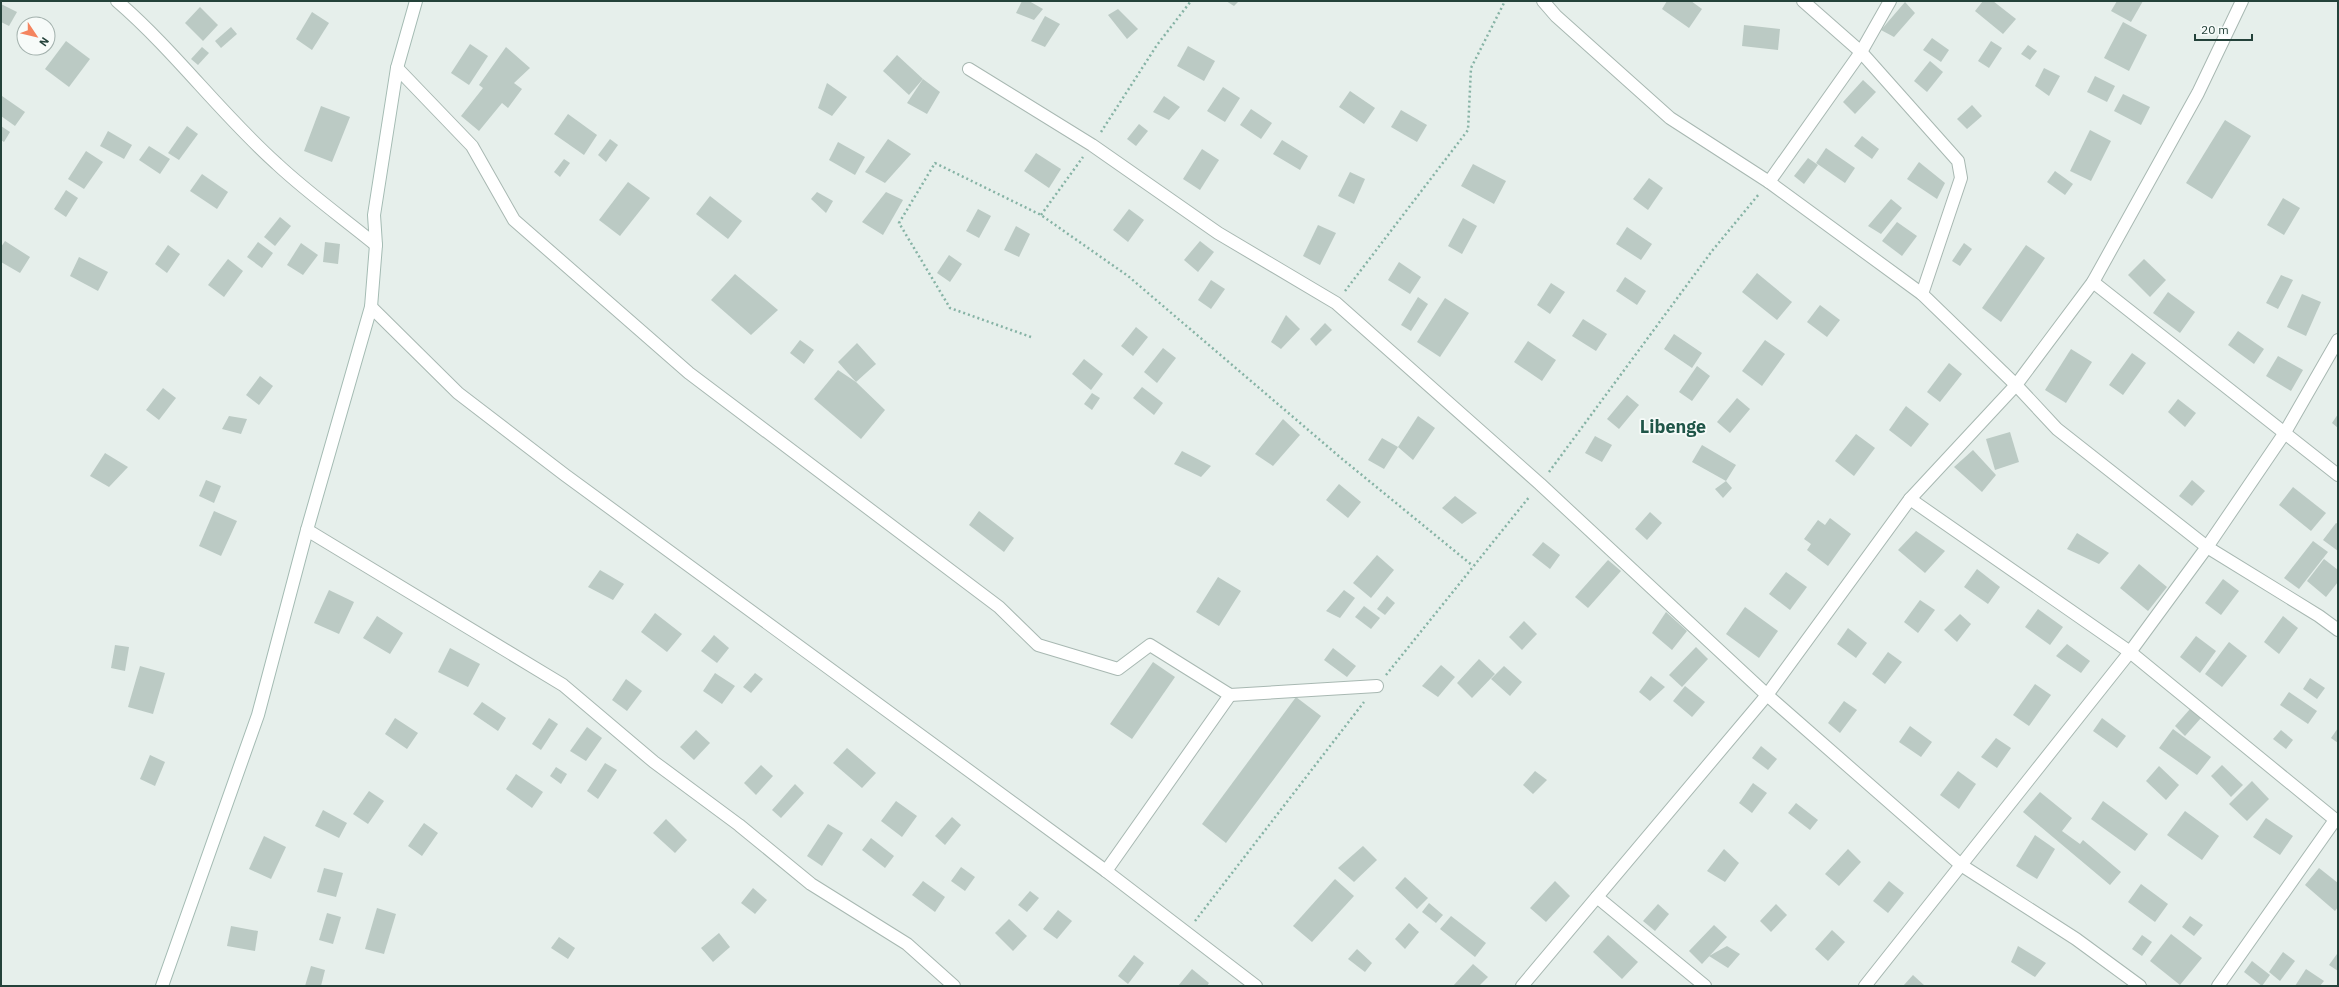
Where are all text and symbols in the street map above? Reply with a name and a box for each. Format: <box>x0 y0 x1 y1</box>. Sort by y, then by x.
north arrow <box>16 16 56 56</box>
scale bar <box>2195 16 2252 42</box>
text: 20 m <box>2201 22 2229 37</box>
text: N <box>36 34 52 49</box>
district label: Libenge <box>1640 415 1706 438</box>

